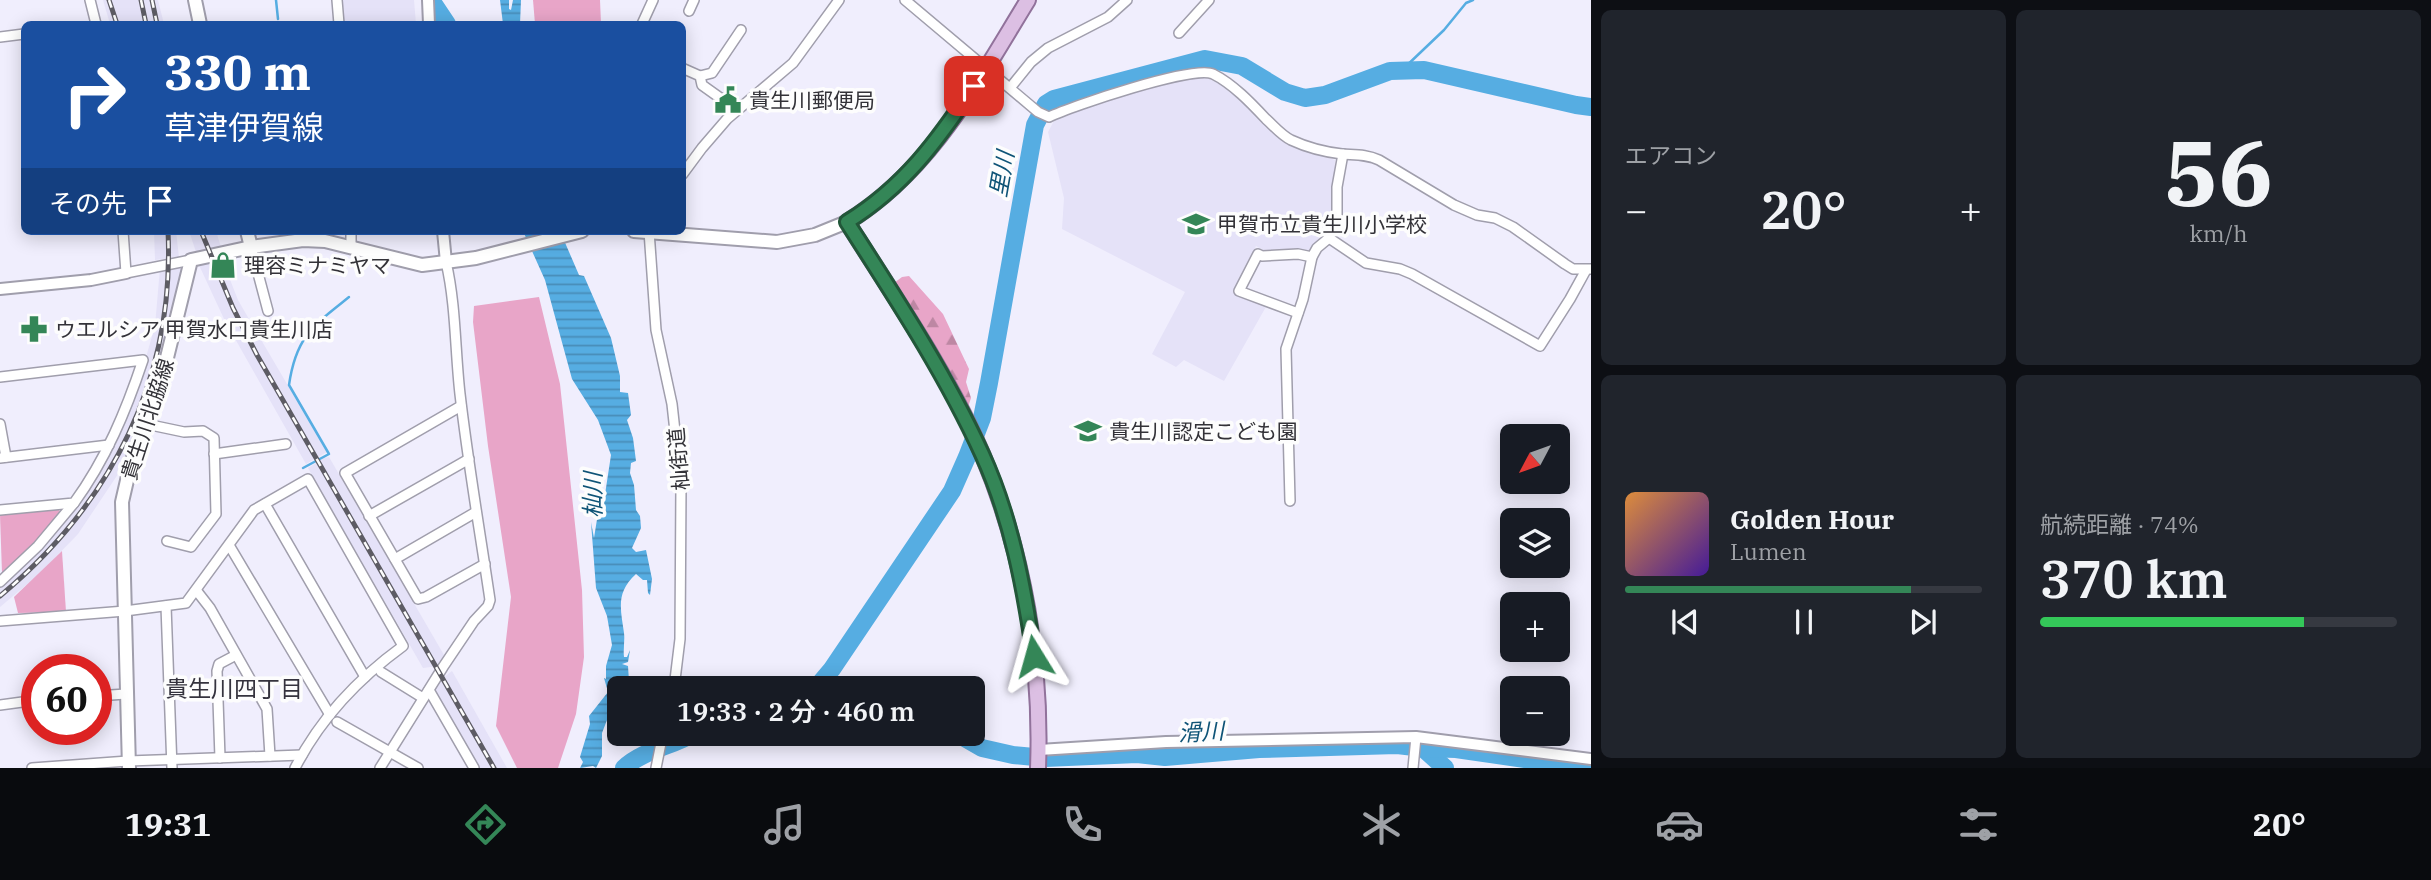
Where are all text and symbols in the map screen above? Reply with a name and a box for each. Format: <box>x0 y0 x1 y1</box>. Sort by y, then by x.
text: 330 m <box>164 40 311 103</box>
icon: right <box>49 49 140 140</box>
pin <box>944 56 1004 116</box>
icon: arrive <box>955 67 993 105</box>
public building icon: 貴生川郵便局 <box>713 85 743 115</box>
place label: 貴生川郵便局 <box>749 86 875 114</box>
text: 草津伊賀線 <box>164 106 324 148</box>
text: 56 <box>2164 113 2273 231</box>
text: エアコン <box>1625 140 1717 170</box>
water label: 里川 <box>982 146 1020 199</box>
text: 20° <box>1760 176 1847 243</box>
icon: arrive <box>141 182 179 220</box>
text: − <box>1625 185 1648 234</box>
text: + <box>1959 185 1982 234</box>
text: その先 <box>49 186 127 220</box>
school or university icon: 甲賀市立貴生川小学校 <box>1181 209 1211 239</box>
place label: 甲賀市立貴生川小学校 <box>1217 210 1427 238</box>
text: km/h <box>2189 218 2248 248</box>
shop icon: 理容ミナミヤマ <box>208 250 238 280</box>
place label: 理容ミナミヤマ <box>244 251 391 279</box>
pharmacy icon: ウエルシア 甲賀水口貴生川店 <box>19 314 49 344</box>
place label: ウエルシア 甲賀水口貴生川店 <box>55 315 333 343</box>
street label: 貴生川北脇線 <box>114 355 180 483</box>
school or university icon: 貴生川認定こども園 <box>1073 416 1103 446</box>
place label: 貴生川認定こども園 <box>1109 417 1298 445</box>
north arrow <box>1500 424 1570 494</box>
map controls <box>1500 424 1570 746</box>
street label: 杣街道 <box>661 426 695 492</box>
water label: 杣川 <box>577 469 607 518</box>
text: Golden Hour <box>1730 502 1894 536</box>
button: layers <box>1500 508 1570 578</box>
text: 航続距離 · 74% <box>2040 509 2199 539</box>
text: Lumen <box>1730 536 1807 566</box>
text: 370 km <box>2040 545 2228 612</box>
button: + <box>1500 592 1570 662</box>
icon: previous <box>1666 603 1704 641</box>
icon: pause <box>1785 603 1823 641</box>
icon: next <box>1904 603 1942 641</box>
position arrow <box>997 619 1071 693</box>
speed limit sign: 60 <box>21 654 112 745</box>
district label: 貴生川四丁目 <box>165 673 303 703</box>
button: − <box>1500 676 1570 746</box>
text: 19:33 · 2 分 · 460 m <box>677 694 915 728</box>
water label: 滑川 <box>1177 715 1228 747</box>
icon: directions <box>461 800 510 849</box>
icon: music <box>760 800 809 849</box>
icon: phone <box>1058 800 1107 849</box>
icon: climate <box>1357 800 1406 849</box>
icon: car <box>1655 800 1704 849</box>
icon: filters <box>1954 800 2003 849</box>
text: 19:31 <box>125 803 211 845</box>
text: 20° <box>2253 803 2306 845</box>

